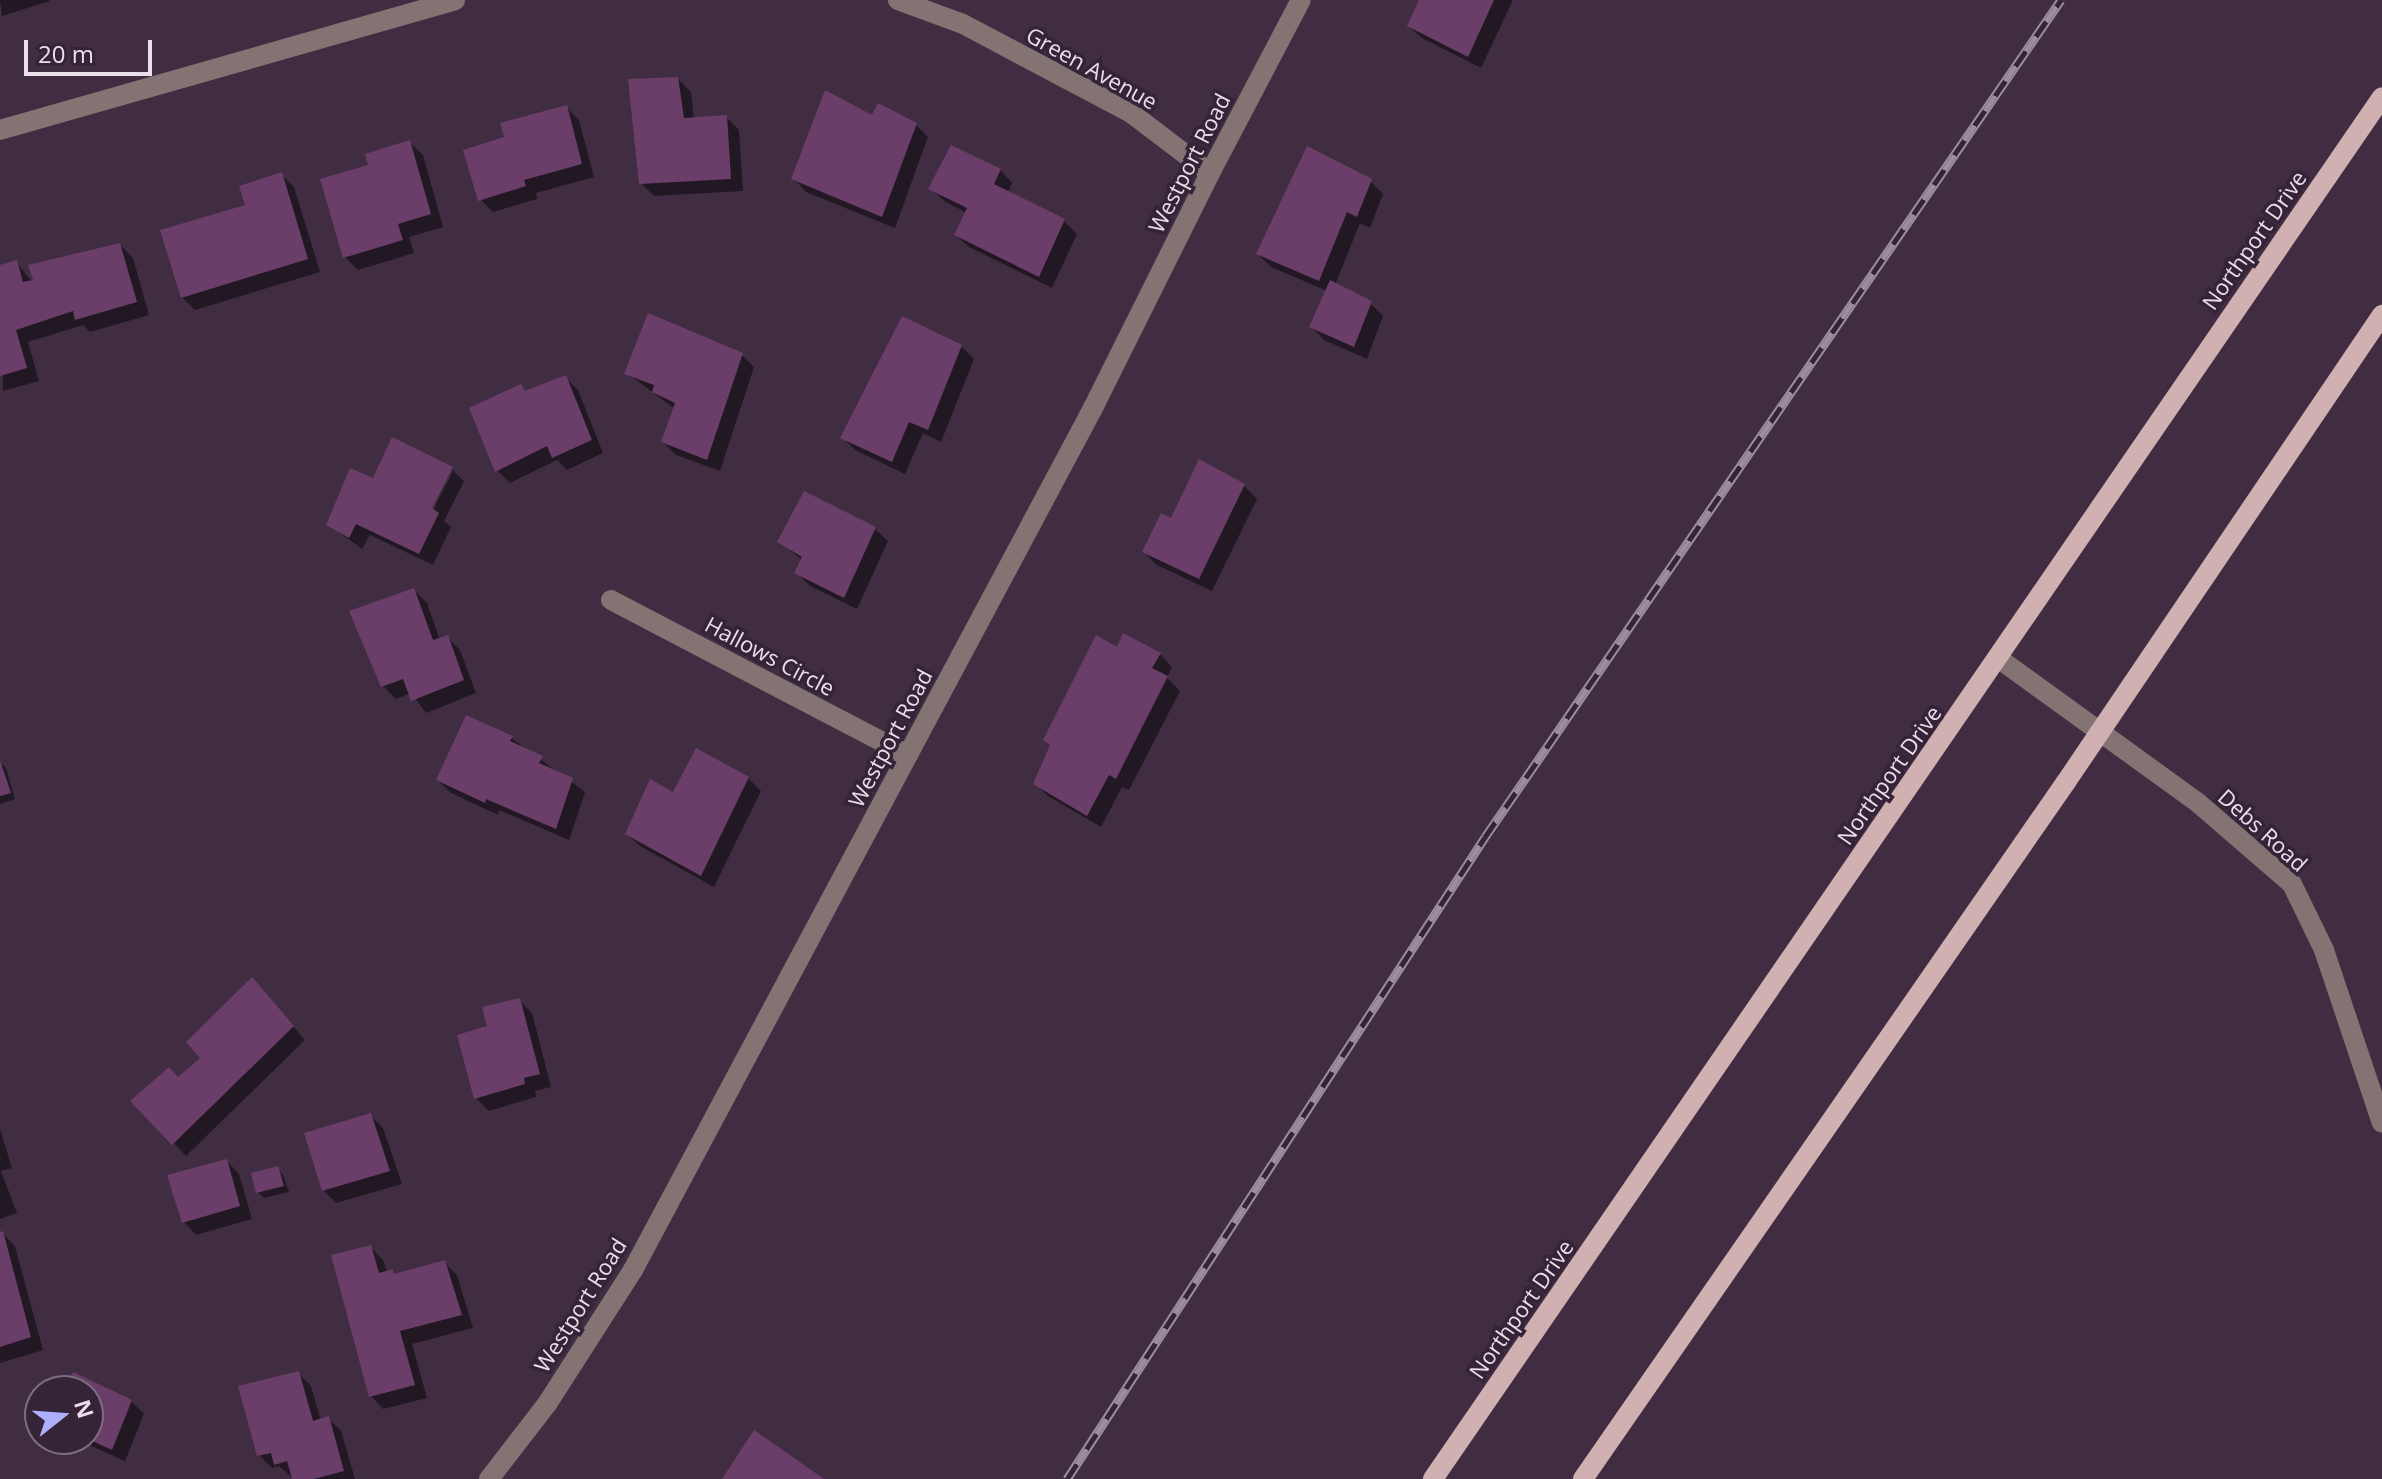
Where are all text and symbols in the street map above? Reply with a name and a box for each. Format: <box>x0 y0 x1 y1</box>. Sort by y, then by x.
street label: Green Avenue <box>1022 21 1162 115</box>
scale bar <box>28 24 156 74</box>
text: 20 m <box>38 37 94 70</box>
street label: Westport Road <box>1143 89 1235 237</box>
street label: Northport Drive <box>2196 166 2312 314</box>
street label: Hallows Circle <box>701 611 839 701</box>
street label: Westport Road <box>842 664 938 812</box>
street label: Northport Drive <box>1831 701 1947 849</box>
street label: Debs Road <box>2213 783 2313 877</box>
street label: Westport Road <box>528 1233 632 1377</box>
street label: Northport Drive <box>1463 1235 1579 1383</box>
north arrow <box>24 1375 104 1455</box>
text: N <box>68 1396 102 1422</box>

